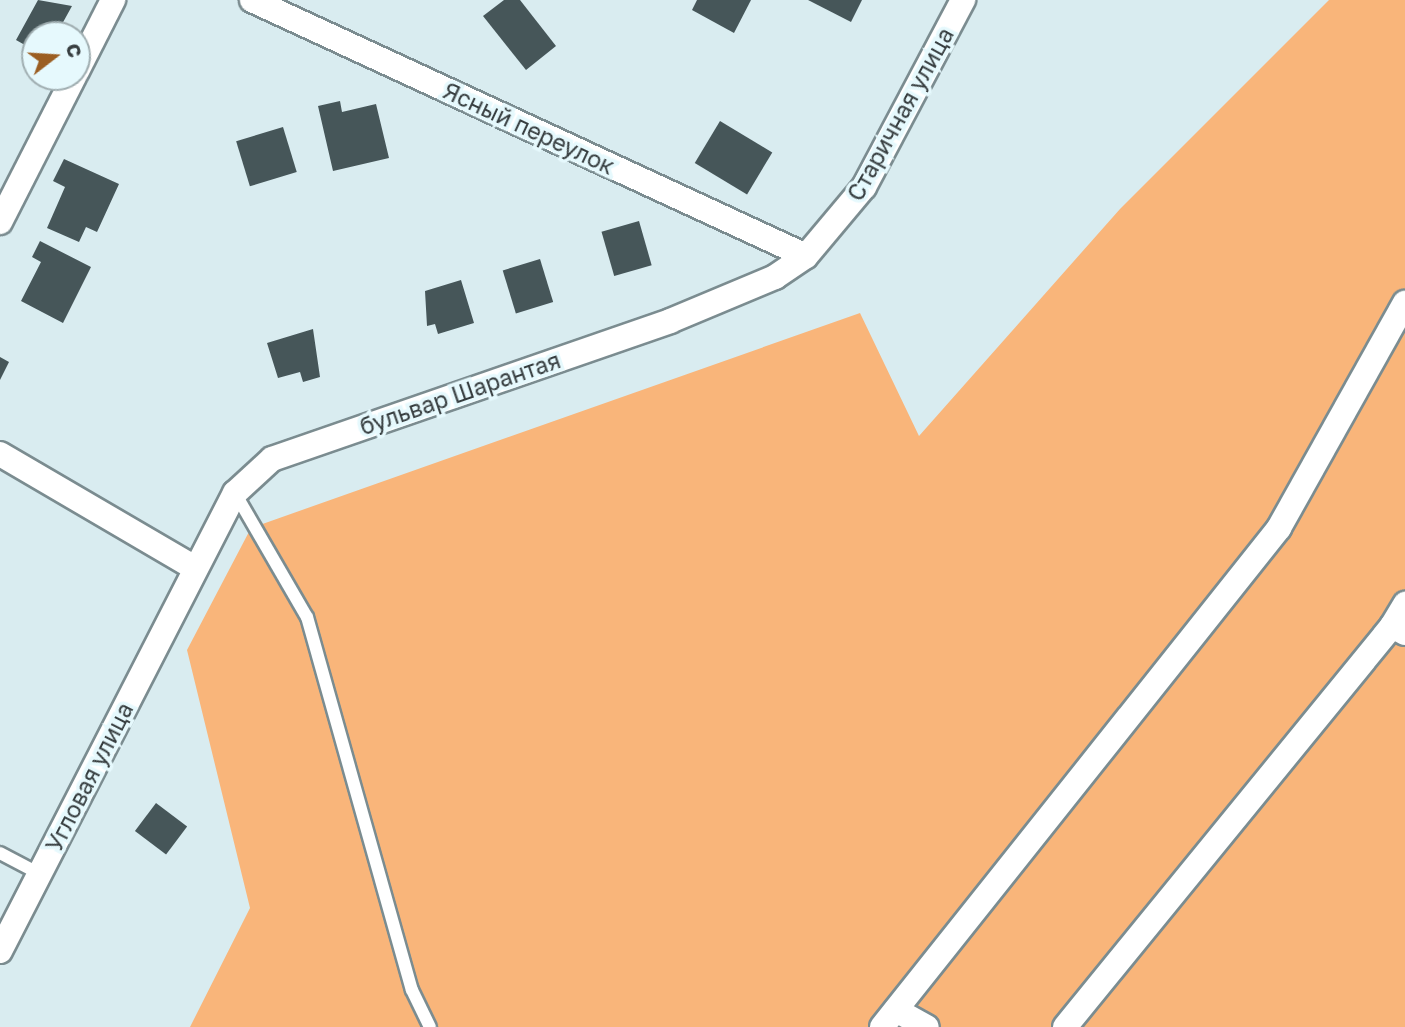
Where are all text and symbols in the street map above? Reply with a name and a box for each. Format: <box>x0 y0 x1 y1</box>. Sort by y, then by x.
north arrow <box>21 21 91 91</box>
street label: Старичная улица <box>841 23 959 205</box>
text: С <box>62 40 88 60</box>
street label: Ясный переулок <box>439 76 619 180</box>
street label: бульвар Шарантая <box>356 346 564 440</box>
street label: Угловая улица <box>40 698 138 856</box>

